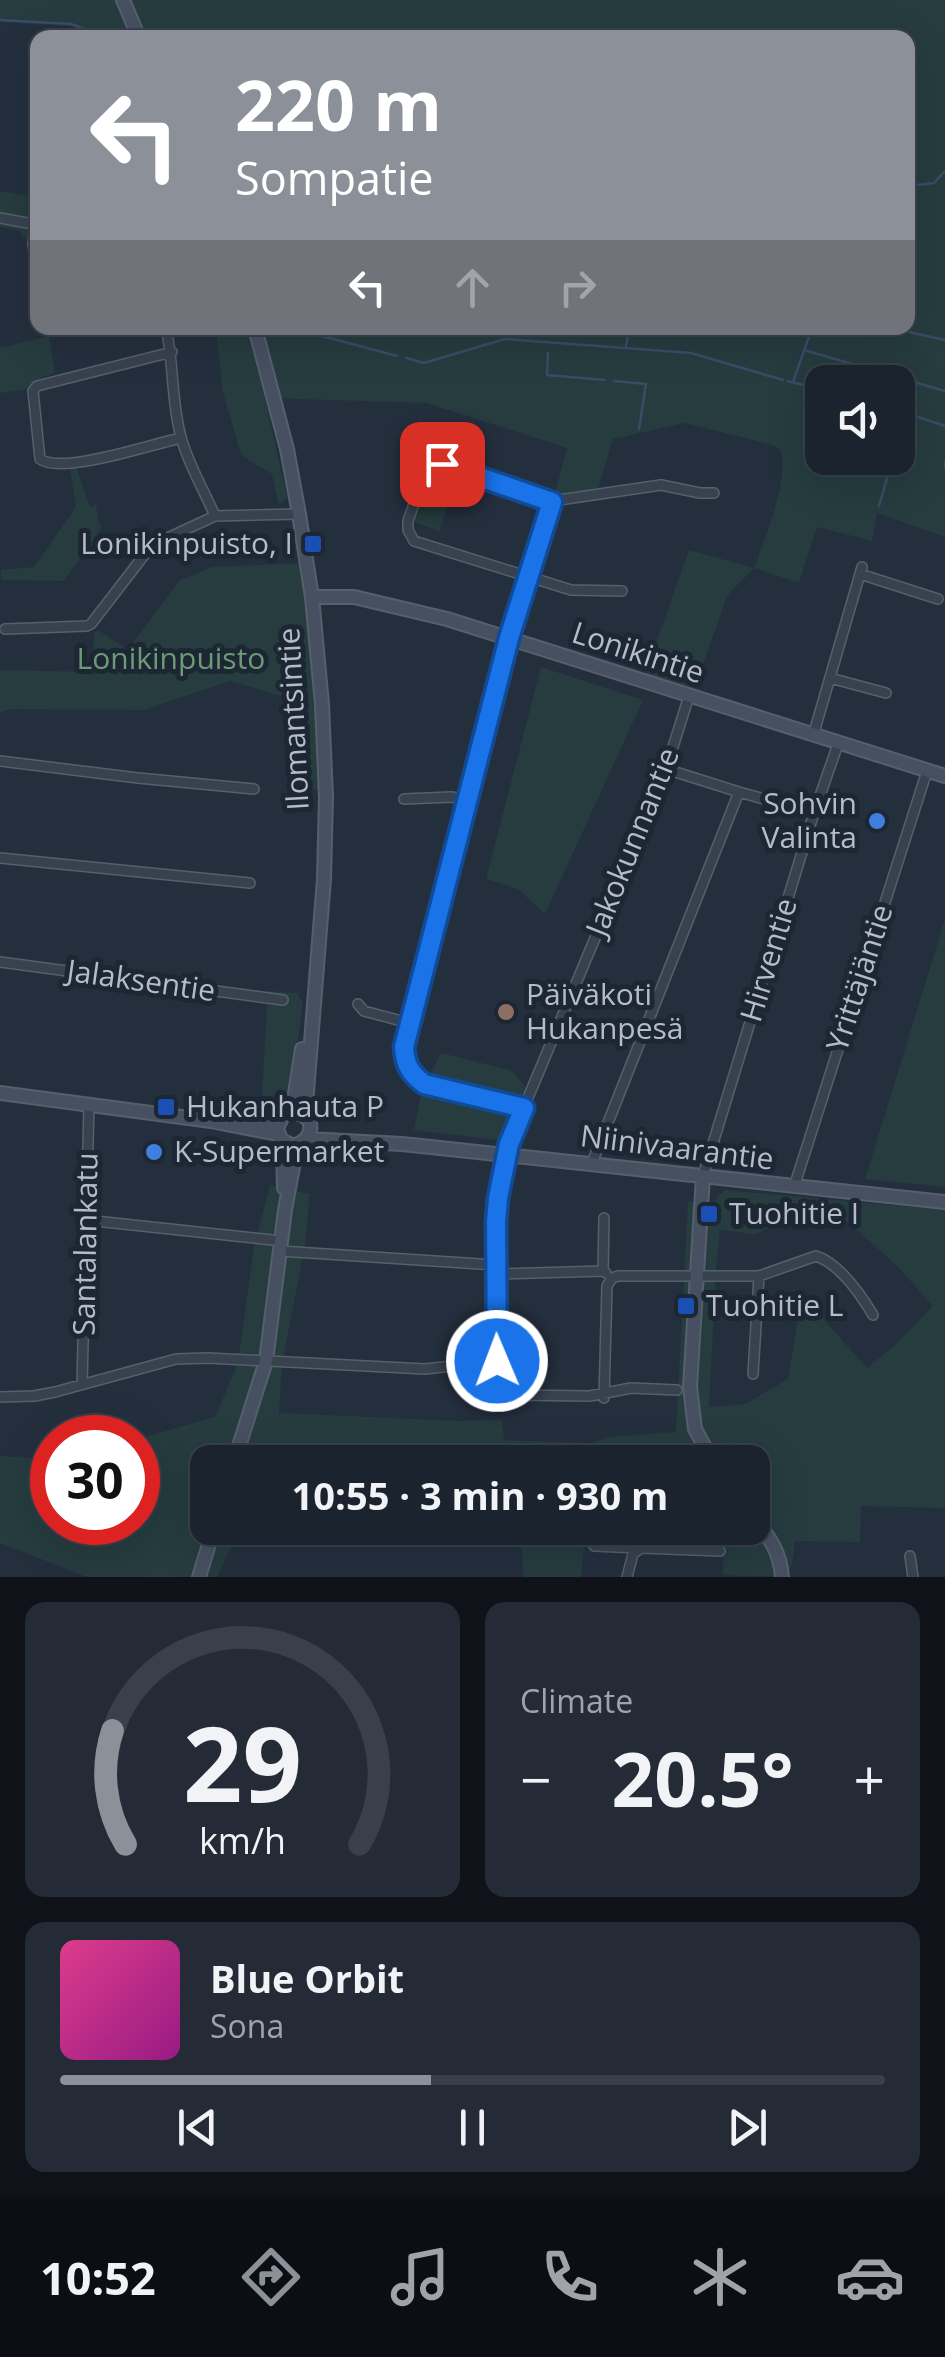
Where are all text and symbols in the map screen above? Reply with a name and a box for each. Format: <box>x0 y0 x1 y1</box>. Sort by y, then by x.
text: 220 m <box>235 56 442 152</box>
icon: left <box>70 70 200 200</box>
text: Sompatie <box>235 147 434 208</box>
icon: left <box>340 260 395 315</box>
icon: ahead <box>445 260 500 315</box>
icon: right <box>550 260 605 315</box>
map controls <box>805 365 915 475</box>
button: sound <box>805 365 915 475</box>
pin <box>400 422 485 507</box>
icon: arrive <box>415 437 470 492</box>
place label: Lonikinpuisto, I <box>80 522 293 563</box>
marker: Lonikinpuisto, I <box>302 533 324 555</box>
street label: Lonikintie <box>567 611 710 692</box>
street label: Ilomantsintie <box>267 627 318 811</box>
park label: Lonikinpuisto <box>77 637 265 678</box>
street label: Jakokunnantie <box>574 741 688 944</box>
place label: Sohvin Valinta <box>762 782 857 857</box>
marker: Sohvin Valinta <box>866 810 888 832</box>
street label: Hirventie <box>729 893 806 1026</box>
street label: Yrittäjäntie <box>816 899 902 1056</box>
street label: Jalaksentie <box>61 948 218 1010</box>
place label: Päiväkoti Hukanpesä <box>526 973 684 1048</box>
marker: Päiväkoti Hukanpesä <box>495 1001 517 1023</box>
place label: Hukanhauta P <box>186 1085 384 1126</box>
marker: Hukanhauta P <box>155 1096 177 1118</box>
street label: Niinivaarantie <box>578 1114 776 1179</box>
place label: K-Supermarket <box>174 1130 384 1171</box>
marker: K-Supermarket <box>143 1141 165 1163</box>
street label: Santalankatu <box>62 1152 107 1336</box>
place label: Tuohitie I <box>729 1192 859 1233</box>
marker: Tuohitie I <box>698 1203 720 1225</box>
place label: Tuohitie L <box>706 1284 844 1325</box>
marker: Tuohitie L <box>675 1295 697 1317</box>
position arrow <box>445 1309 549 1413</box>
speed limit sign: 30 <box>30 1415 160 1545</box>
text: 10:55 · 3 min · 930 m <box>292 1469 668 1521</box>
text: Climate <box>520 1679 633 1722</box>
text: 29 <box>183 1691 302 1832</box>
text: 20.5° <box>611 1727 794 1829</box>
text: − <box>520 1741 551 1816</box>
text: + <box>854 1741 885 1816</box>
text: km/h <box>199 1816 286 1864</box>
text: Blue Orbit <box>210 1952 404 2004</box>
text: Sona <box>210 2004 284 2047</box>
icon: previous <box>170 2100 225 2155</box>
icon: pause <box>445 2100 500 2155</box>
icon: next <box>720 2100 775 2155</box>
icon: directions <box>236 2242 306 2312</box>
icon: music <box>385 2242 455 2312</box>
icon: phone <box>535 2242 605 2312</box>
icon: climate <box>685 2242 755 2312</box>
icon: car <box>835 2242 905 2312</box>
text: 10:52 <box>40 2247 156 2308</box>

